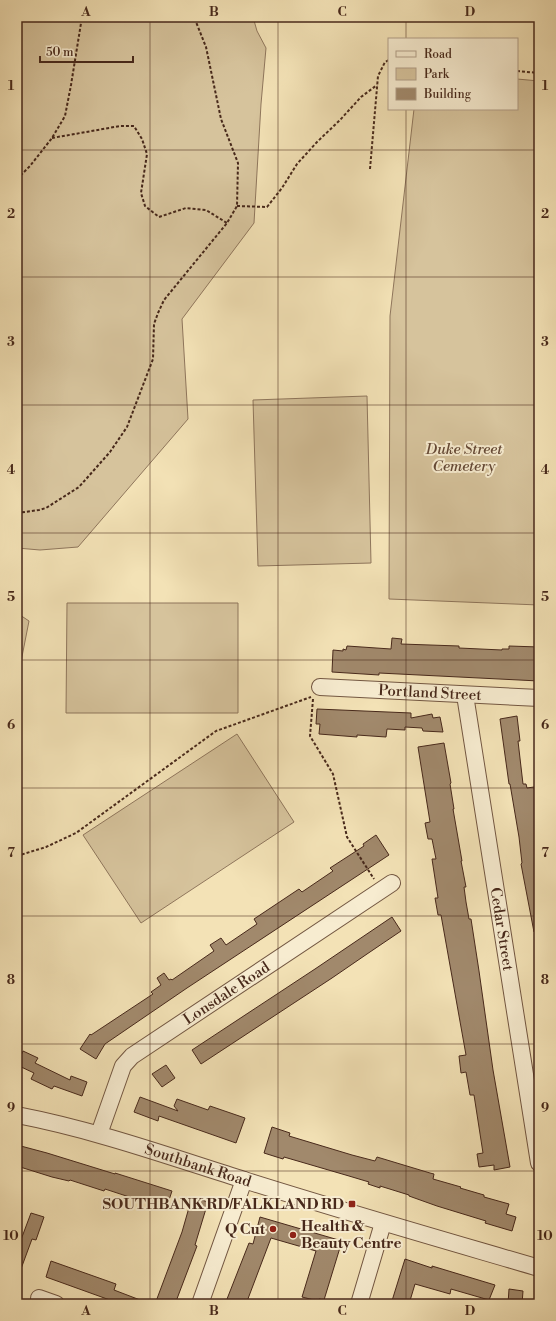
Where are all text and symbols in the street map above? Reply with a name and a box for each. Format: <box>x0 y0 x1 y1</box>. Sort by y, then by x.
text: A <box>80 4 91 20</box>
text: B <box>209 4 219 20</box>
text: C <box>337 4 347 20</box>
text: D <box>465 4 475 20</box>
scale bar <box>40 38 133 64</box>
legend <box>388 38 518 110</box>
text: 50 m <box>46 45 74 60</box>
text: Road <box>424 47 452 62</box>
text: Park <box>424 67 450 82</box>
text: 1 <box>8 78 15 94</box>
text: 1 <box>542 78 549 94</box>
text: Building <box>423 87 472 102</box>
text: 2 <box>7 206 15 222</box>
text: 2 <box>541 206 549 222</box>
text: 3 <box>7 334 15 350</box>
text: 3 <box>541 334 549 350</box>
park label: Duke Street Cemetery <box>425 440 503 476</box>
text: 4 <box>7 462 16 478</box>
text: 4 <box>541 462 550 478</box>
text: 5 <box>7 589 15 605</box>
text: 5 <box>541 589 549 605</box>
street label: Portland Street <box>378 681 483 705</box>
text: 6 <box>7 717 15 733</box>
text: 6 <box>541 717 549 733</box>
text: 7 <box>7 845 15 861</box>
text: 7 <box>541 845 549 861</box>
street label: Cedar Street <box>486 886 518 973</box>
street label: Lonsdale Road <box>180 958 274 1029</box>
text: 8 <box>7 972 15 988</box>
text: 8 <box>541 972 549 988</box>
text: 9 <box>7 1100 15 1116</box>
text: 9 <box>541 1100 549 1116</box>
street label: Southbank Road <box>142 1140 254 1192</box>
place label: SOUTHBANK RD/FALKLAND RD <box>103 1195 344 1214</box>
marker: SOUTHBANK RD/FALKLAND RD <box>347 1199 357 1209</box>
place label: Health & Beauty Centre <box>301 1217 402 1253</box>
place label: Q Cut <box>225 1220 266 1239</box>
marker: Q Cut <box>268 1224 278 1234</box>
text: 10 <box>3 1228 19 1244</box>
text: 10 <box>537 1228 553 1244</box>
marker: Health & Beauty Centre <box>288 1230 298 1240</box>
text: A <box>80 1303 91 1319</box>
text: B <box>209 1303 219 1319</box>
text: C <box>337 1303 347 1319</box>
text: D <box>465 1303 475 1319</box>

